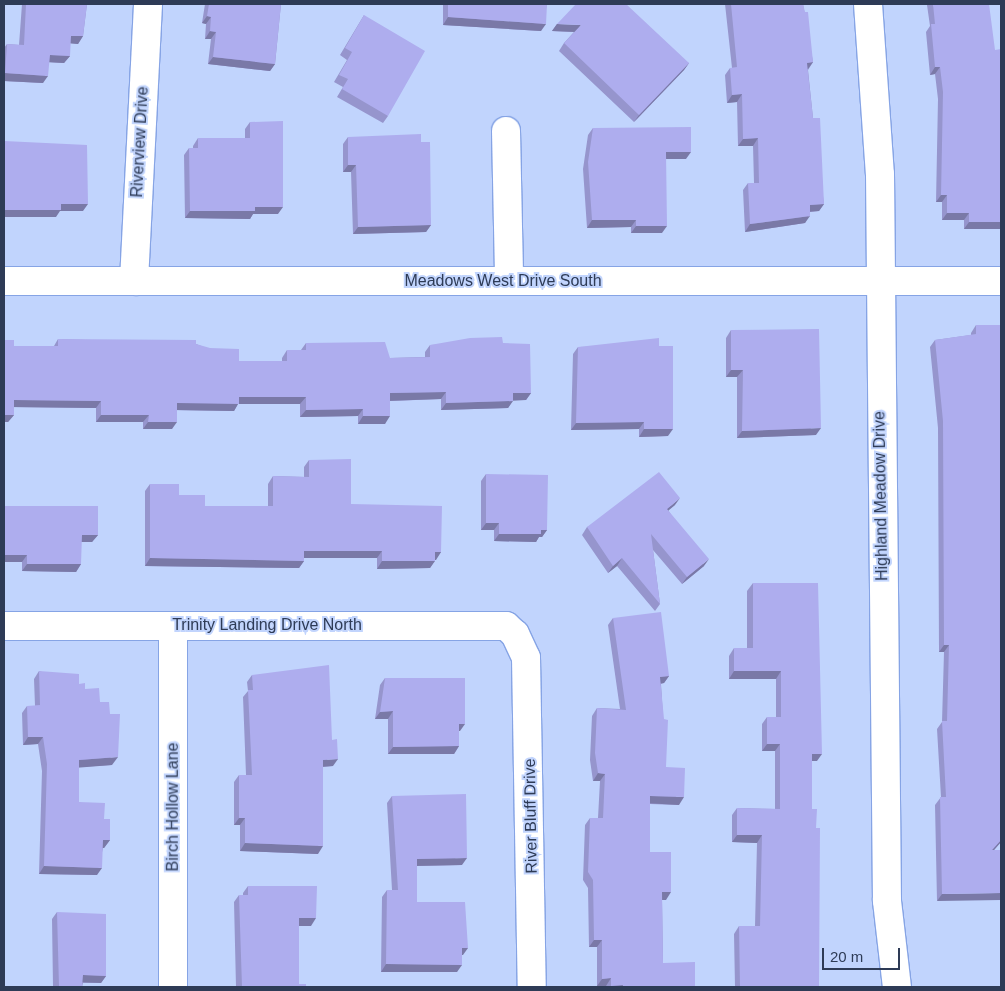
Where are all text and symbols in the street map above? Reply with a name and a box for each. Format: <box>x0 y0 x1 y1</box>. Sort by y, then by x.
street label: Riverview Drive <box>128 86 152 198</box>
street label: Meadows West Drive South <box>404 271 602 291</box>
street label: Highland Meadow Drive <box>870 411 892 581</box>
street label: Trinity Landing Drive North <box>172 615 362 635</box>
street label: Birch Hollow Lane <box>163 743 183 871</box>
street label: River Bluff Drive <box>520 758 542 874</box>
scale bar <box>825 938 902 970</box>
text: 20 m <box>830 948 863 965</box>

